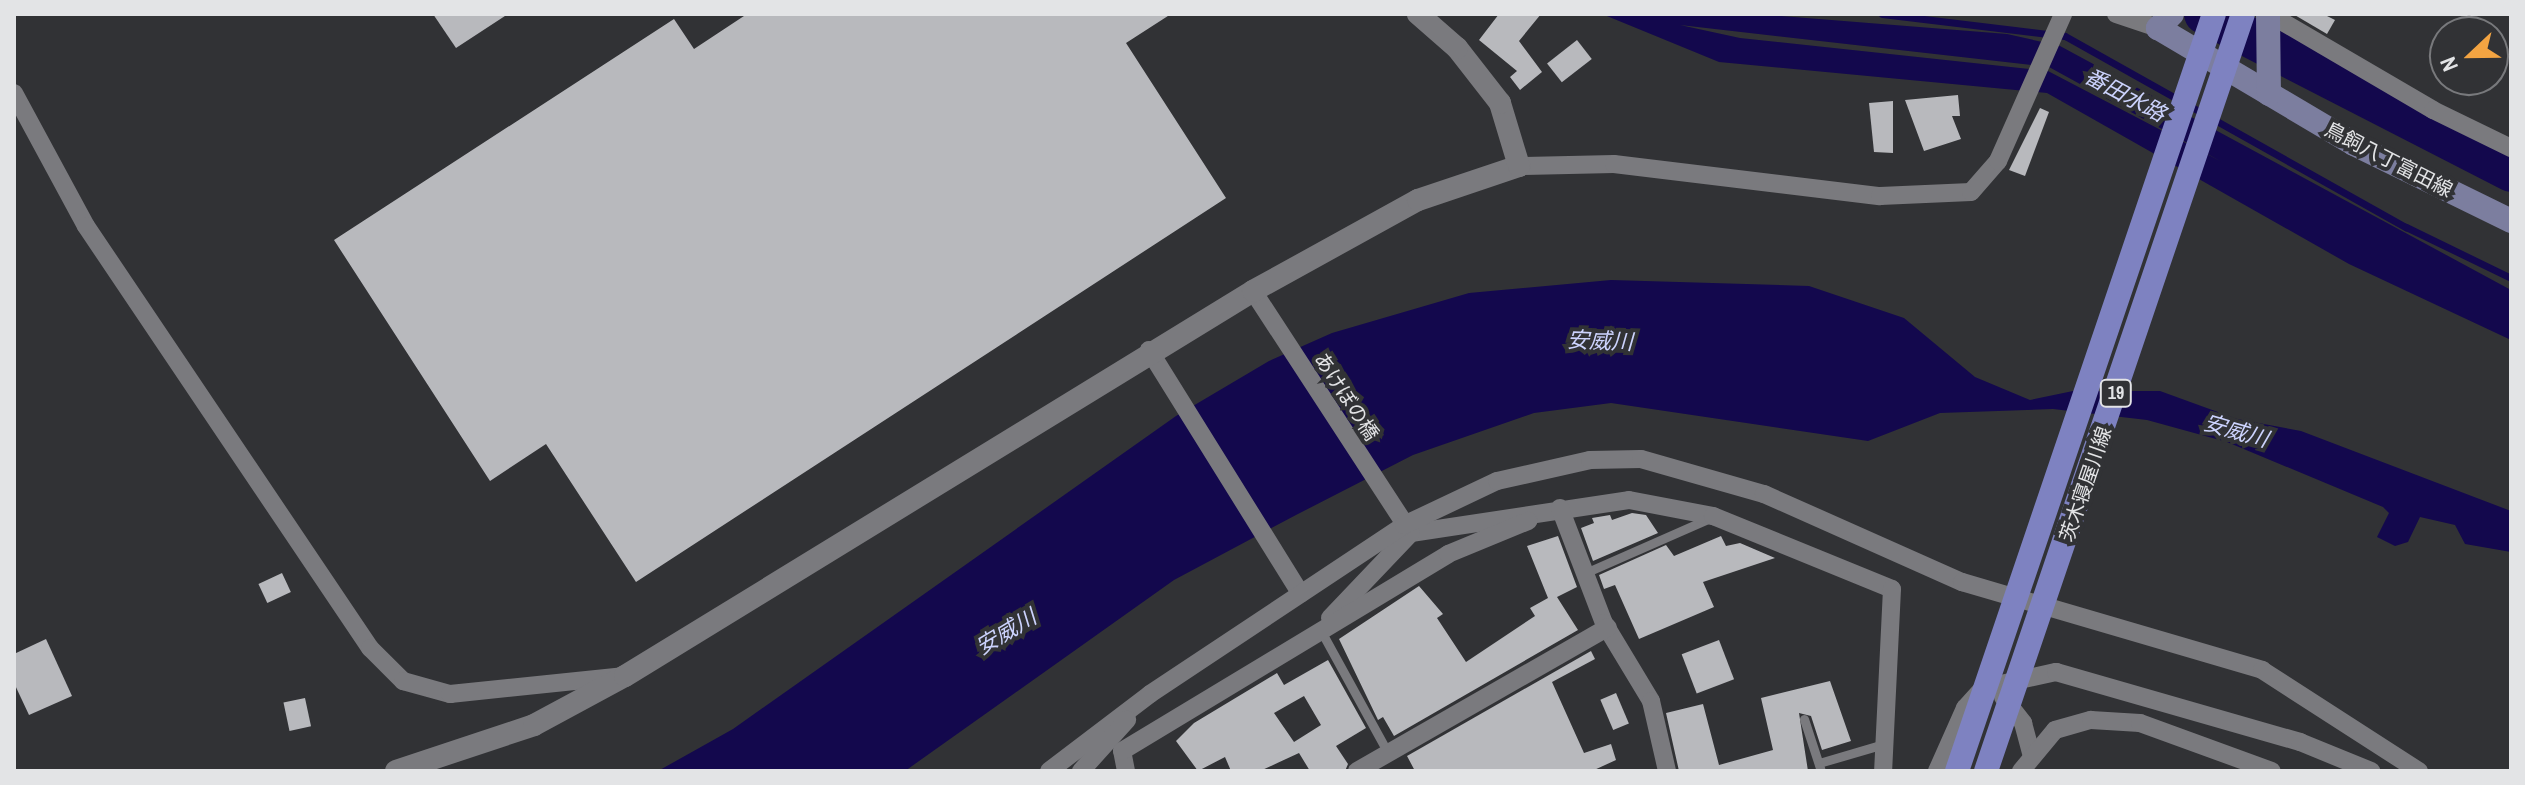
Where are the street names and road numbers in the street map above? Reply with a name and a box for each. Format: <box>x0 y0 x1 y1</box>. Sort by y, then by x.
street label: 鳥飼八丁富田線 <box>2321 117 2457 201</box>
street label: あけぼの橋 <box>1310 348 1384 444</box>
road number: 19 <box>2098 379 2134 407</box>
street label: 茨木寝屋川線 <box>2054 423 2116 545</box>

